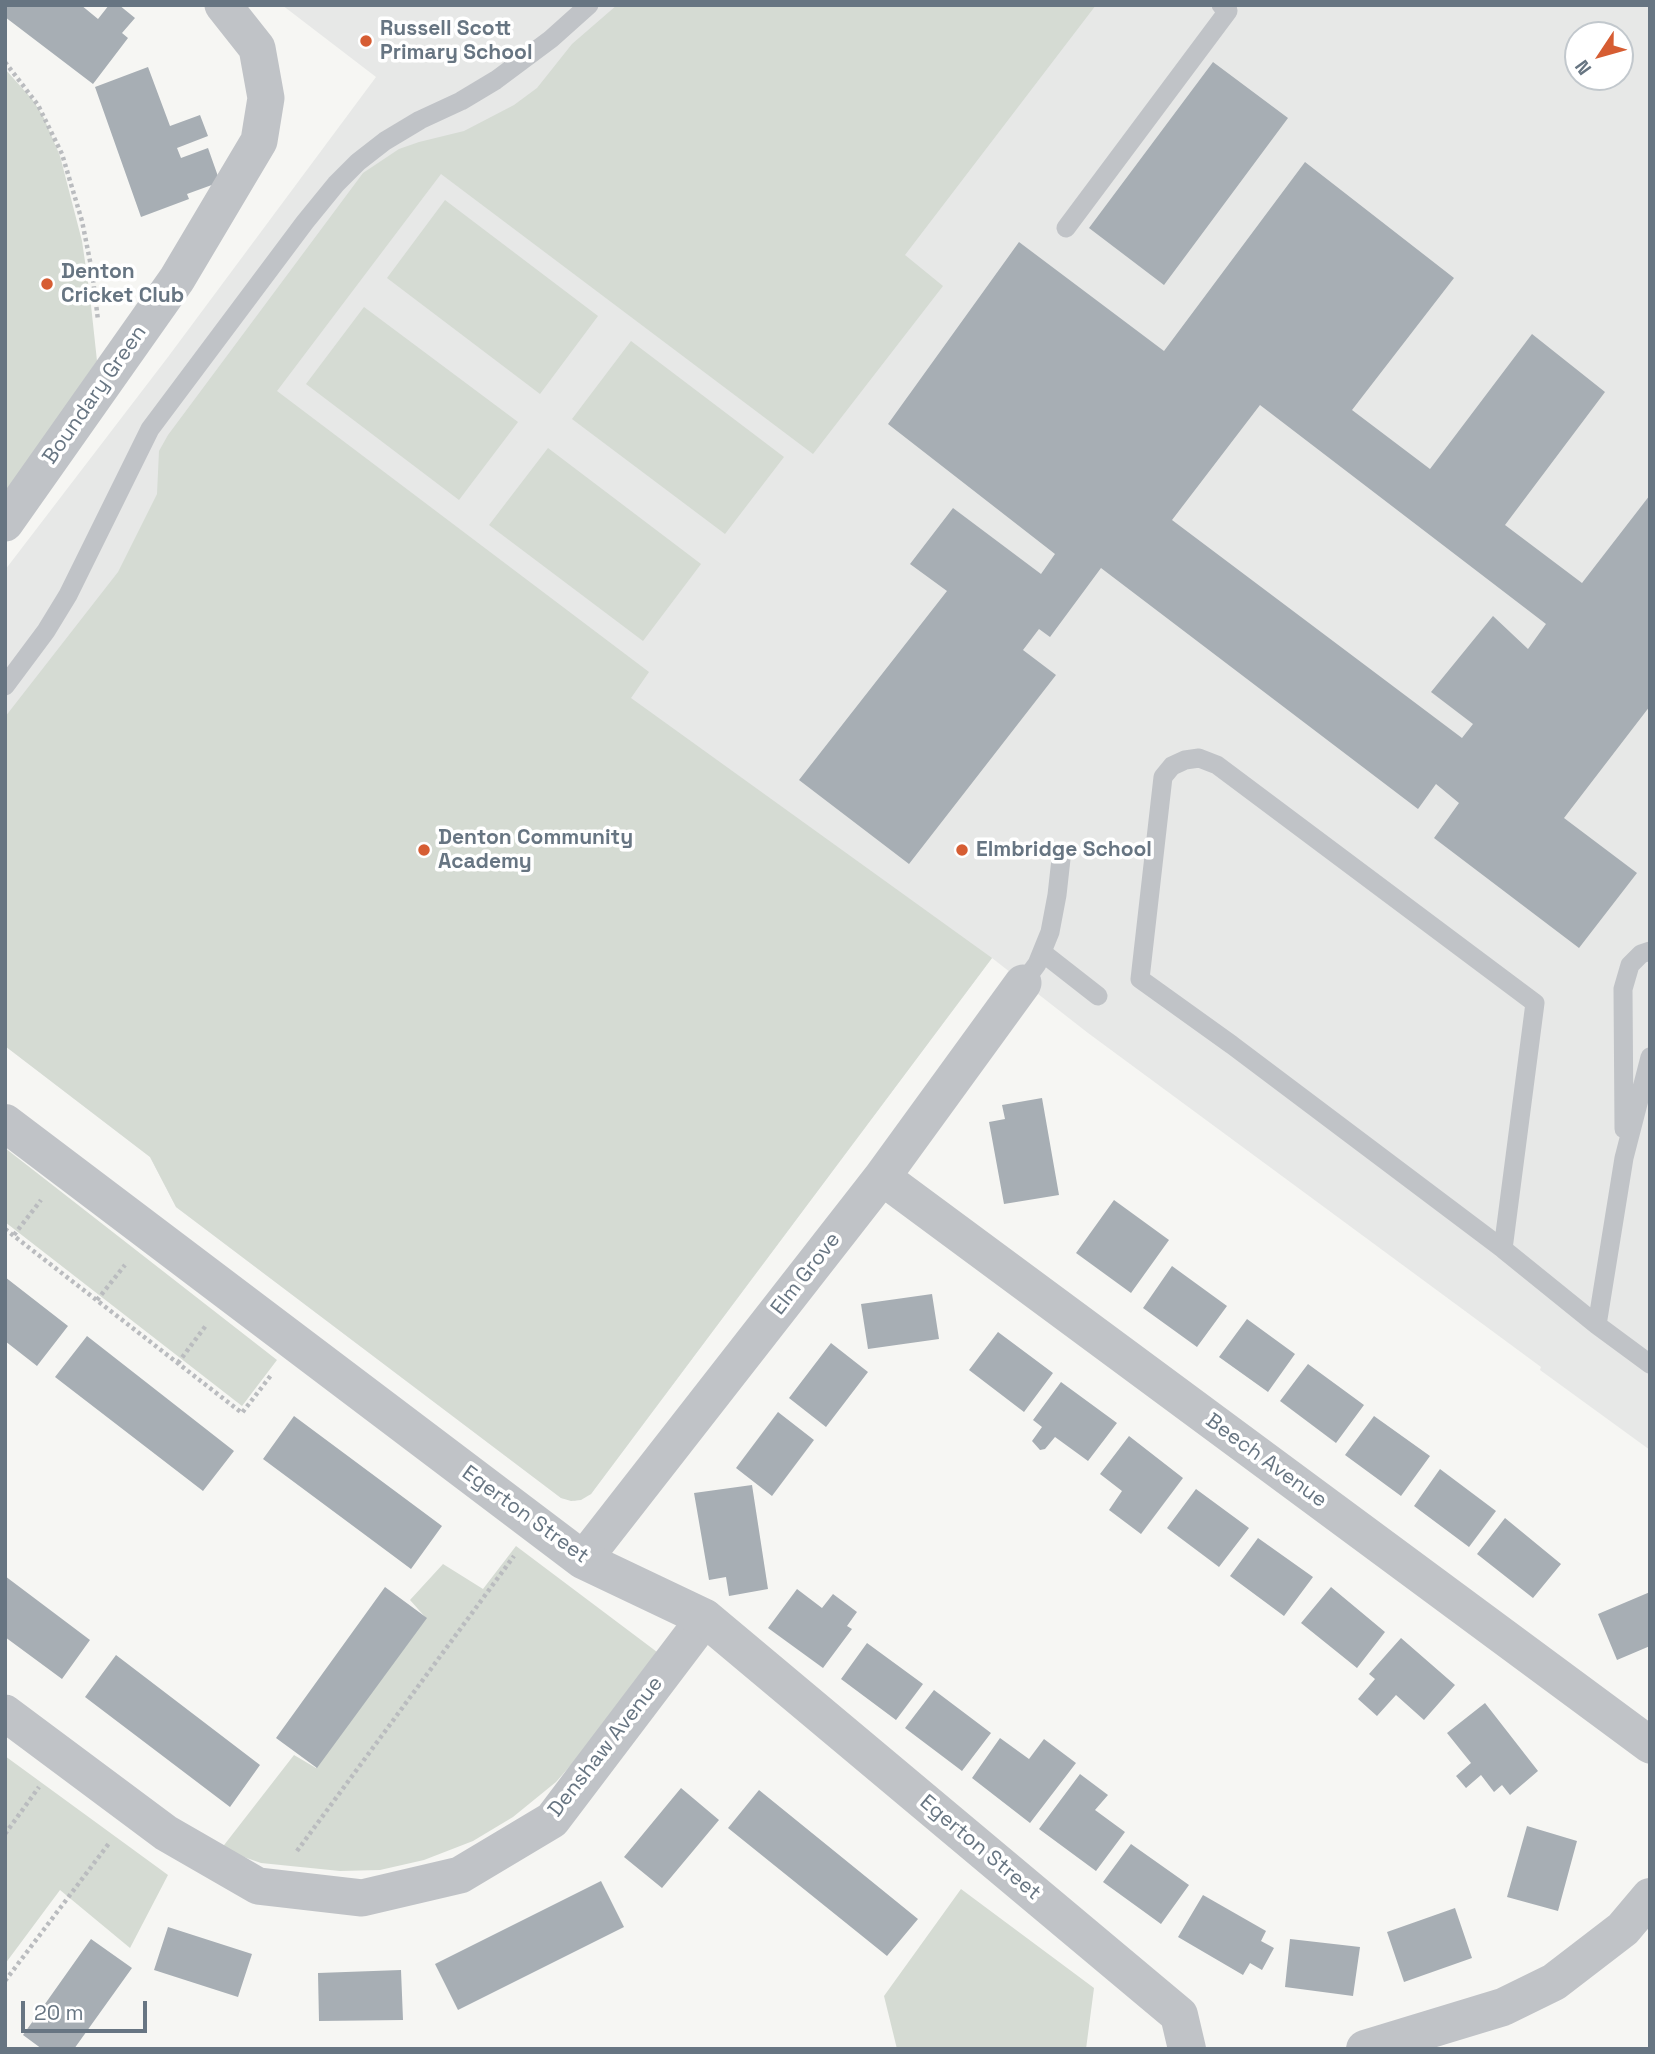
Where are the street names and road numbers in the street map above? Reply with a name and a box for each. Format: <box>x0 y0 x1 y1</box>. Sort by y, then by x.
street label: Boundary Green <box>38 321 152 469</box>
street label: Elm Grove <box>766 1228 846 1320</box>
street label: Beech Avenue <box>1200 1409 1332 1513</box>
street label: Egerton Street <box>457 1461 593 1569</box>
street label: Denshaw Avenue <box>543 1672 669 1822</box>
street label: Egerton Street <box>914 1790 1046 1906</box>

